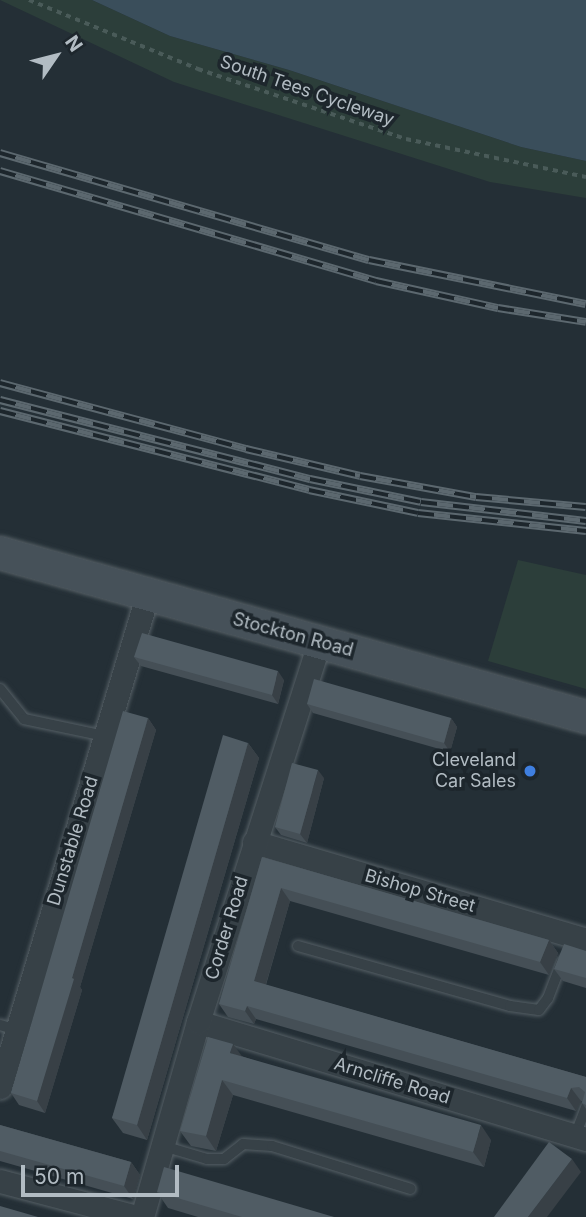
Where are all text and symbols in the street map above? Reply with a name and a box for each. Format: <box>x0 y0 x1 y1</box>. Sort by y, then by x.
north arrow <box>21 21 91 91</box>
text: N <box>60 31 87 56</box>
street label: South Tees Cycleway <box>217 51 397 131</box>
street label: Stockton Road <box>230 609 356 661</box>
place label: Cleveland Car Sales <box>432 750 516 792</box>
marker: Cleveland Car Sales <box>522 763 538 779</box>
street label: Dunstable Road <box>43 774 103 908</box>
street label: Bishop Street <box>362 865 478 917</box>
street label: Corder Road <box>201 874 253 982</box>
street label: Arncliffe Road <box>331 1053 453 1109</box>
scale bar <box>24 1150 182 1194</box>
text: 50 m <box>34 1164 84 1189</box>

